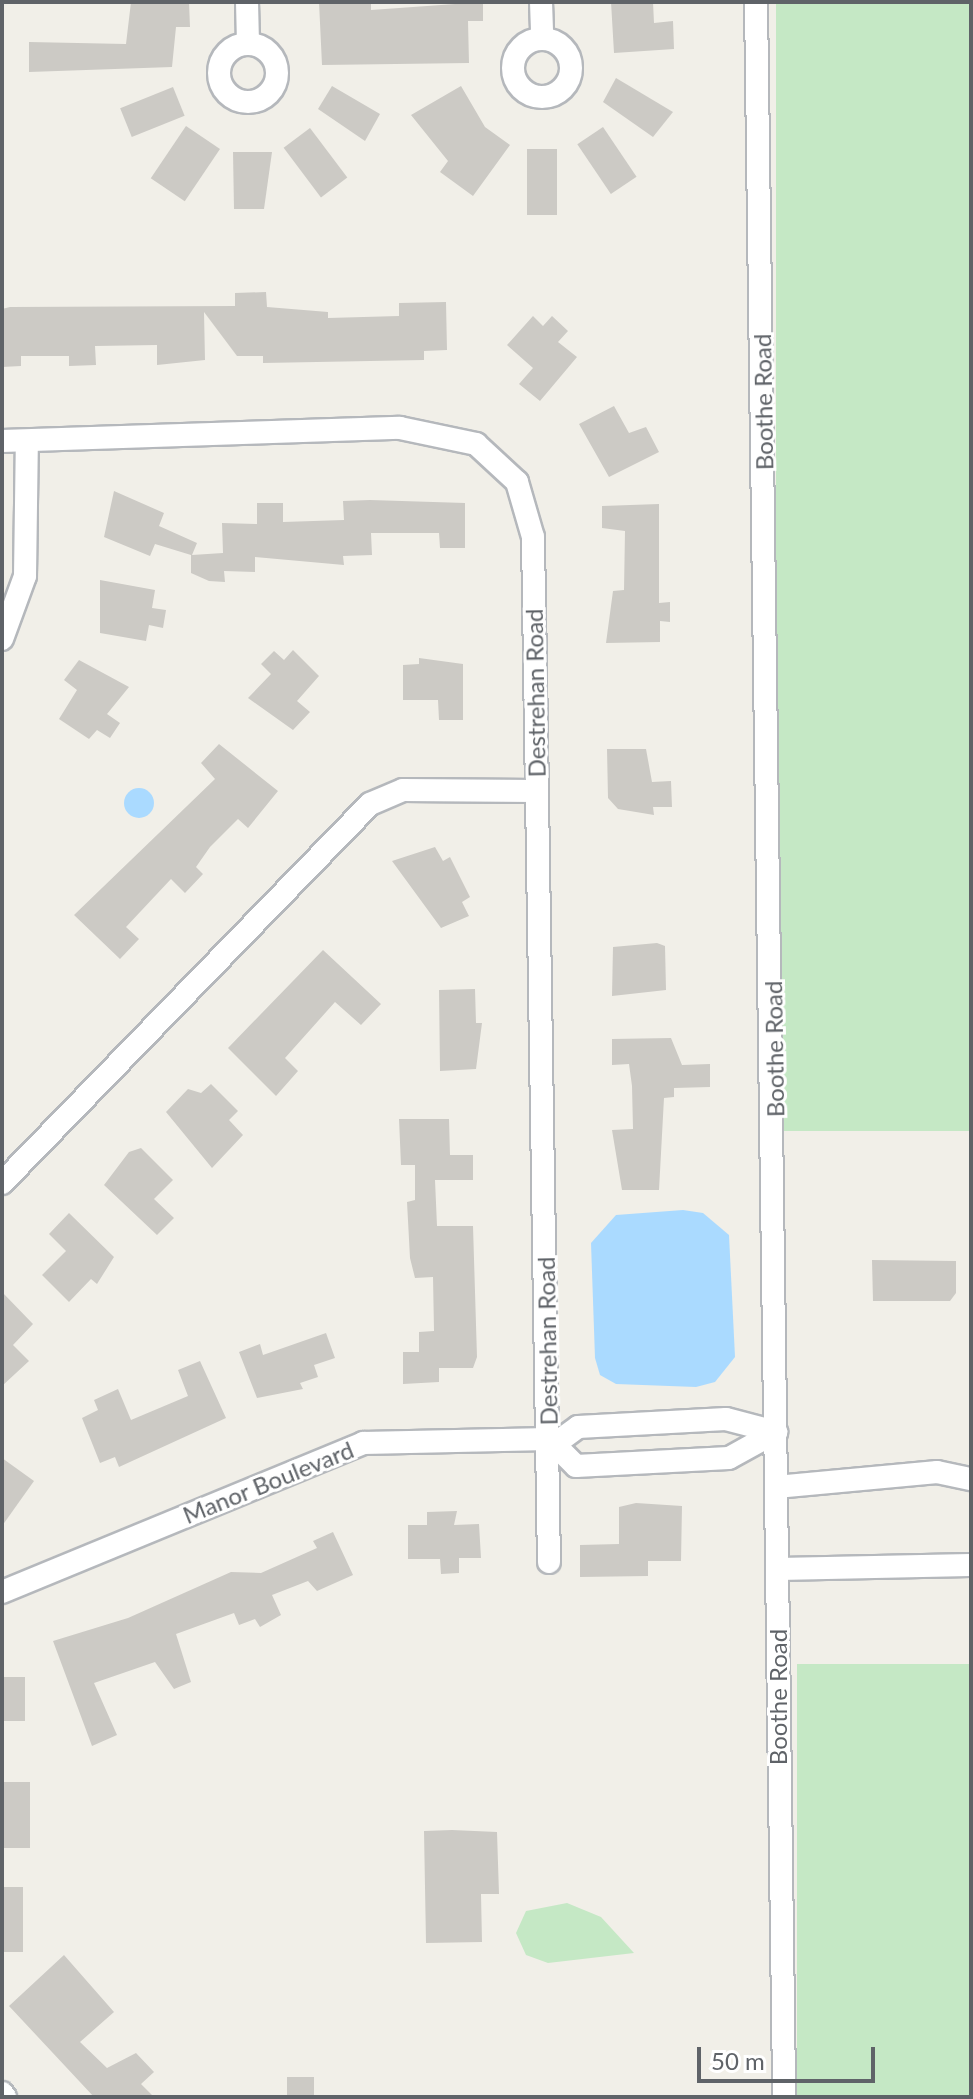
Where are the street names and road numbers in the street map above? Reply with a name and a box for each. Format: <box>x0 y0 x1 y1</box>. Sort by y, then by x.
street label: Boothe Road <box>747 334 779 470</box>
street label: Destrehan Road <box>519 608 551 778</box>
street label: Boothe Road <box>758 981 790 1117</box>
street label: Destrehan Road <box>531 1256 563 1426</box>
street label: Manor Boulevard <box>178 1435 358 1529</box>
street label: Boothe Road <box>764 1629 792 1765</box>

